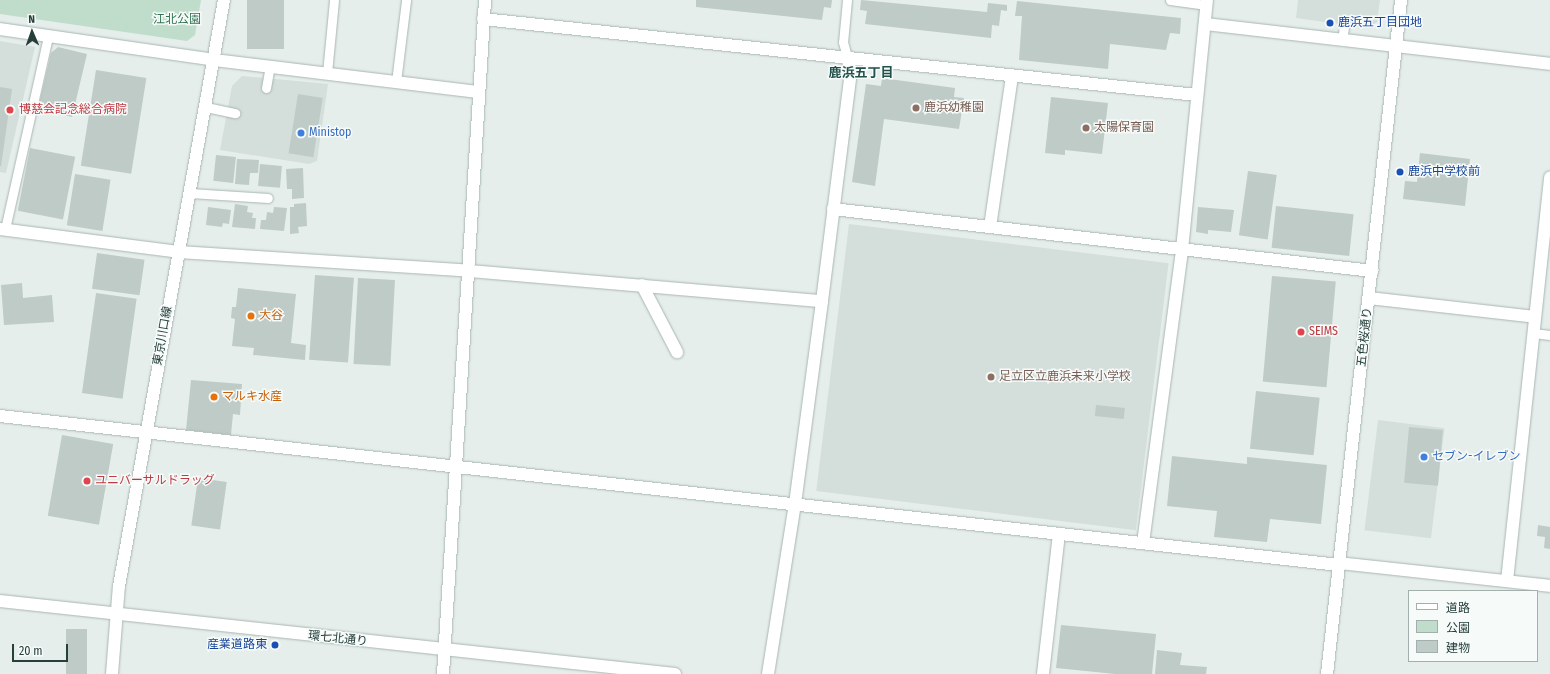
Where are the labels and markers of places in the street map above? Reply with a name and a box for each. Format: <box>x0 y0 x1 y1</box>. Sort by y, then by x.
place label: 鹿浜五丁目団地 <box>1338 16 1422 30</box>
marker: 鹿浜五丁目団地 <box>1325 18 1335 28</box>
place label: 鹿浜幼稚園 <box>924 101 984 115</box>
place label: 博慈会記念総合病院 <box>19 103 127 117</box>
marker: 鹿浜幼稚園 <box>911 103 921 113</box>
marker: 博慈会記念総合病院 <box>4 104 16 116</box>
place label: 太陽保育園 <box>1094 121 1154 135</box>
marker: 太陽保育園 <box>1081 123 1091 133</box>
place label: Ministop <box>309 126 351 140</box>
marker: Ministop <box>296 128 306 138</box>
place label: 鹿浜中学校前 <box>1408 165 1480 179</box>
marker: 鹿浜中学校前 <box>1395 167 1405 177</box>
place label: 大谷 <box>259 309 283 323</box>
marker: 大谷 <box>246 311 256 321</box>
place label: SEIMS <box>1309 325 1338 339</box>
marker: SEIMS <box>1296 327 1306 337</box>
place label: 足立区立鹿浜未来小学校 <box>999 370 1131 384</box>
marker: 足立区立鹿浜未来小学校 <box>986 372 996 382</box>
place label: マルキ水産 <box>222 390 282 404</box>
marker: マルキ水産 <box>209 392 219 402</box>
place label: セブン-イレブン <box>1432 450 1520 464</box>
marker: セブン-イレブン <box>1419 452 1429 462</box>
place label: ユニバーサルドラッグ <box>95 474 215 488</box>
marker: ユニバーサルドラッグ <box>82 476 92 486</box>
place label: 産業道路東 <box>207 638 267 652</box>
marker: 産業道路東 <box>270 640 280 650</box>

